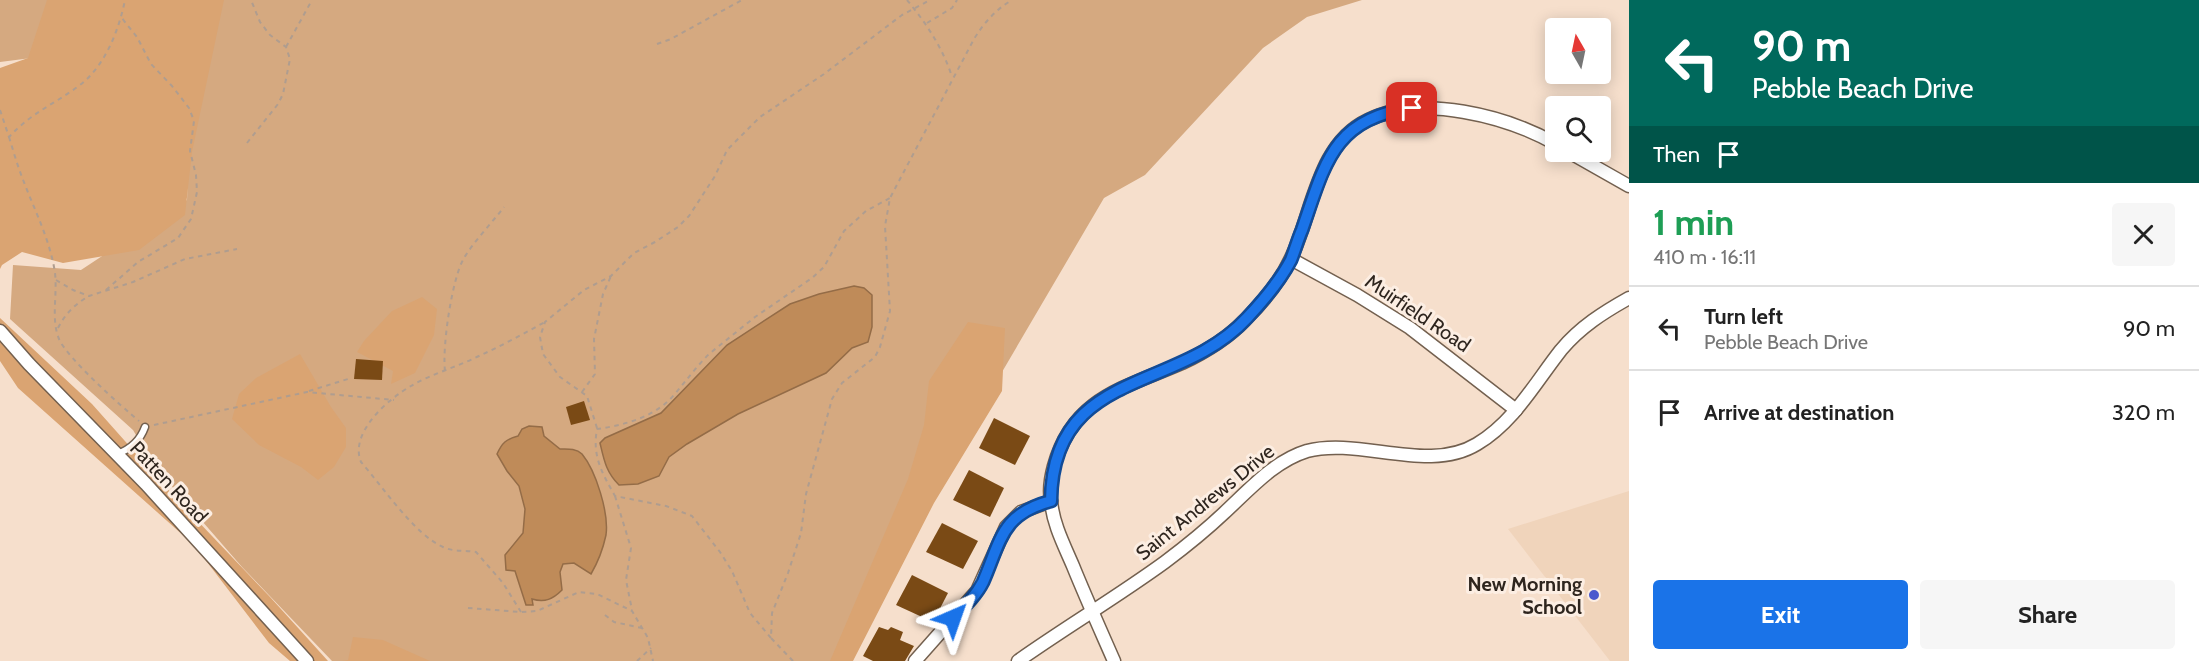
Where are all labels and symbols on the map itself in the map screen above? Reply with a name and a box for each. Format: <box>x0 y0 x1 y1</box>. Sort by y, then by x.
north arrow <box>1545 18 1611 84</box>
pin <box>1386 82 1437 133</box>
street label: Muirfield Road <box>1361 269 1475 357</box>
street label: Patten Road <box>125 436 213 528</box>
street label: Saint Andrews Drive <box>1131 439 1279 565</box>
place label: New Morning School <box>1468 572 1582 619</box>
position arrow <box>921 586 985 650</box>
marker: New Morning School <box>1587 588 1601 602</box>

